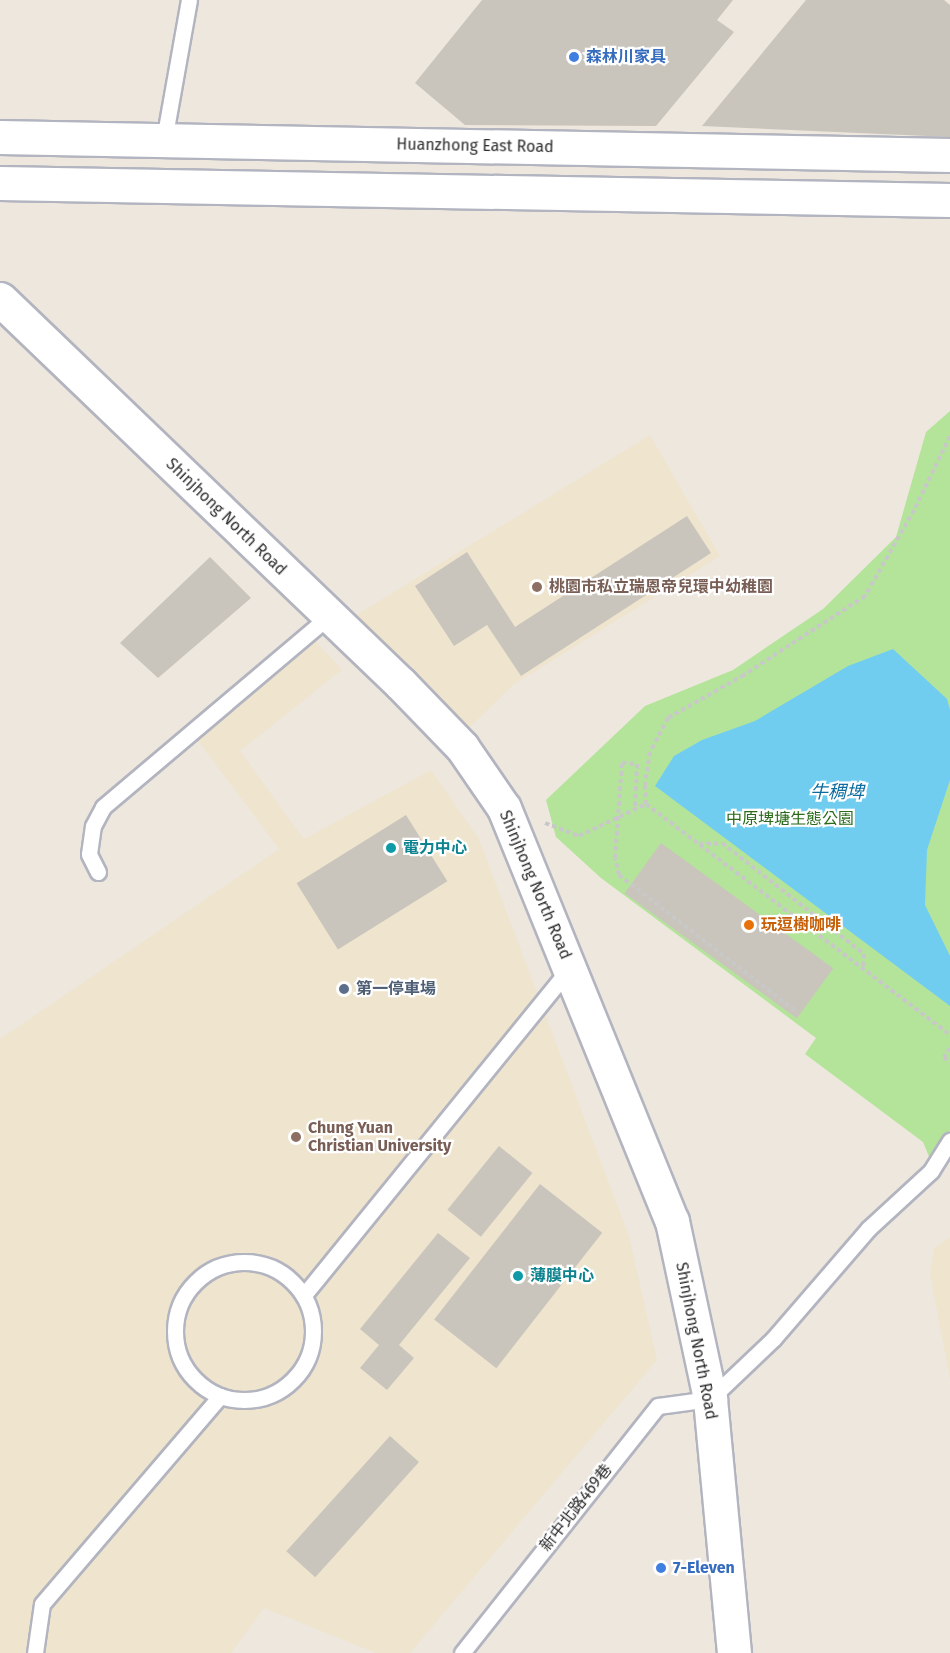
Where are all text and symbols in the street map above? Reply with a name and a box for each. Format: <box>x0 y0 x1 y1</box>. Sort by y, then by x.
place label: 森林川家具 <box>586 47 666 67</box>
marker: 森林川家具 <box>567 50 581 64</box>
street label: Huanzhong East Road <box>396 135 554 157</box>
street label: Shinjhong North Road <box>162 455 290 579</box>
place label: 桃園市私立瑞恩帝兒環中幼稚園 <box>549 577 773 597</box>
marker: 桃園市私立瑞恩帝兒環中幼稚園 <box>530 580 544 594</box>
water label: 牛稠埤 <box>810 781 864 803</box>
street label: Shinjhong North Road <box>495 808 575 962</box>
park label: 中原埤塘生態公園 <box>726 809 854 829</box>
place label: 電力中心 <box>403 838 467 858</box>
marker: 電力中心 <box>384 841 398 855</box>
place label: 玩逗樹咖啡 <box>761 915 841 935</box>
marker: 玩逗樹咖啡 <box>742 918 756 932</box>
place label: 第一停車場 <box>356 979 436 999</box>
marker: 第一停車場 <box>337 982 351 996</box>
place label: Chung Yuan Christian University <box>308 1118 451 1156</box>
marker: Chung Yuan Christian University <box>289 1130 303 1144</box>
street label: Shinjhong North Road <box>671 1261 721 1421</box>
place label: 薄膜中心 <box>530 1266 594 1286</box>
marker: 薄膜中心 <box>511 1269 525 1283</box>
street label: 新中北路469巷 <box>536 1461 616 1555</box>
place label: 7-Eleven <box>673 1558 735 1578</box>
marker: 7-Eleven <box>654 1561 668 1575</box>

